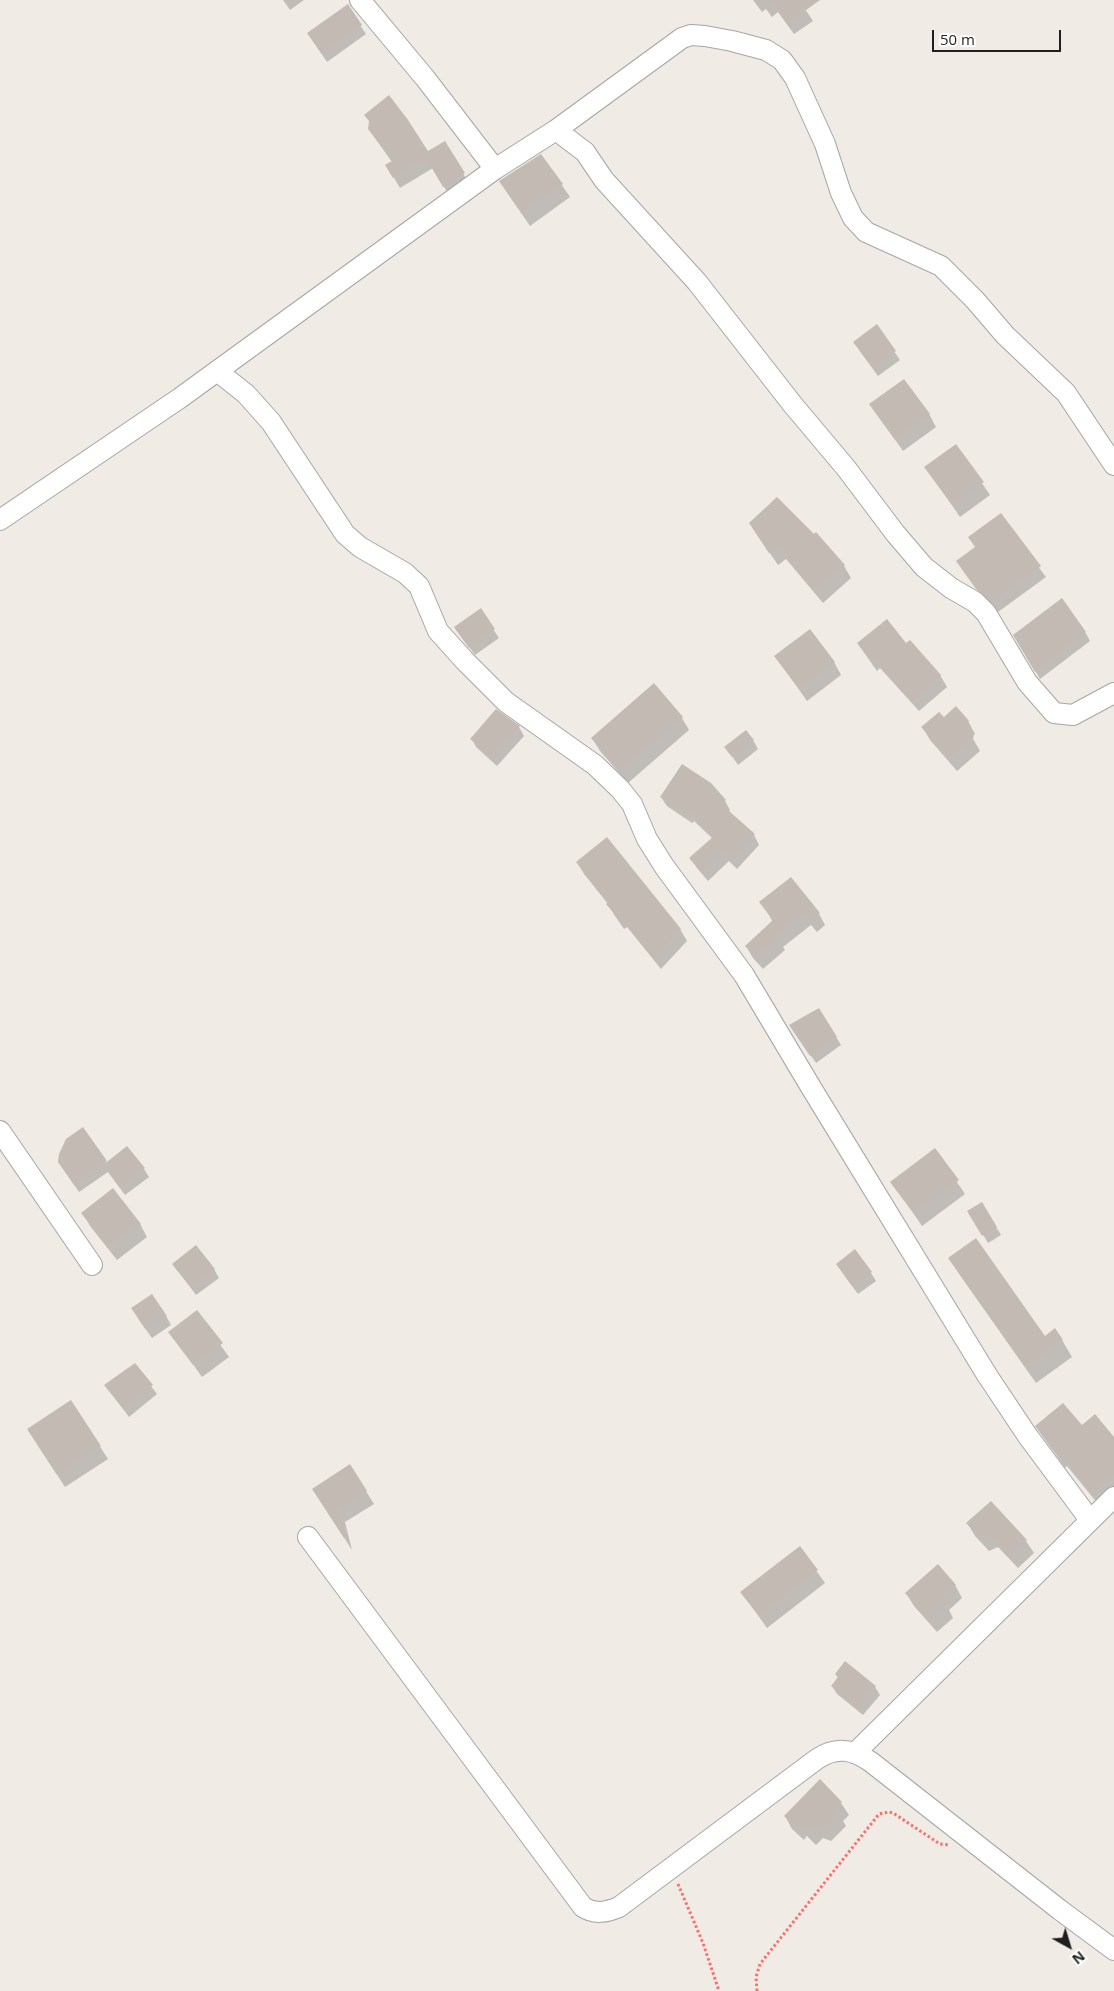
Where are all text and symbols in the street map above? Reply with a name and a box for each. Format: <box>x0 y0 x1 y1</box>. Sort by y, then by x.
scale bar <box>934 20 1063 52</box>
text: 50 m <box>940 29 975 49</box>
north arrow <box>1044 1921 1094 1971</box>
text: N <box>1068 1947 1089 1969</box>

